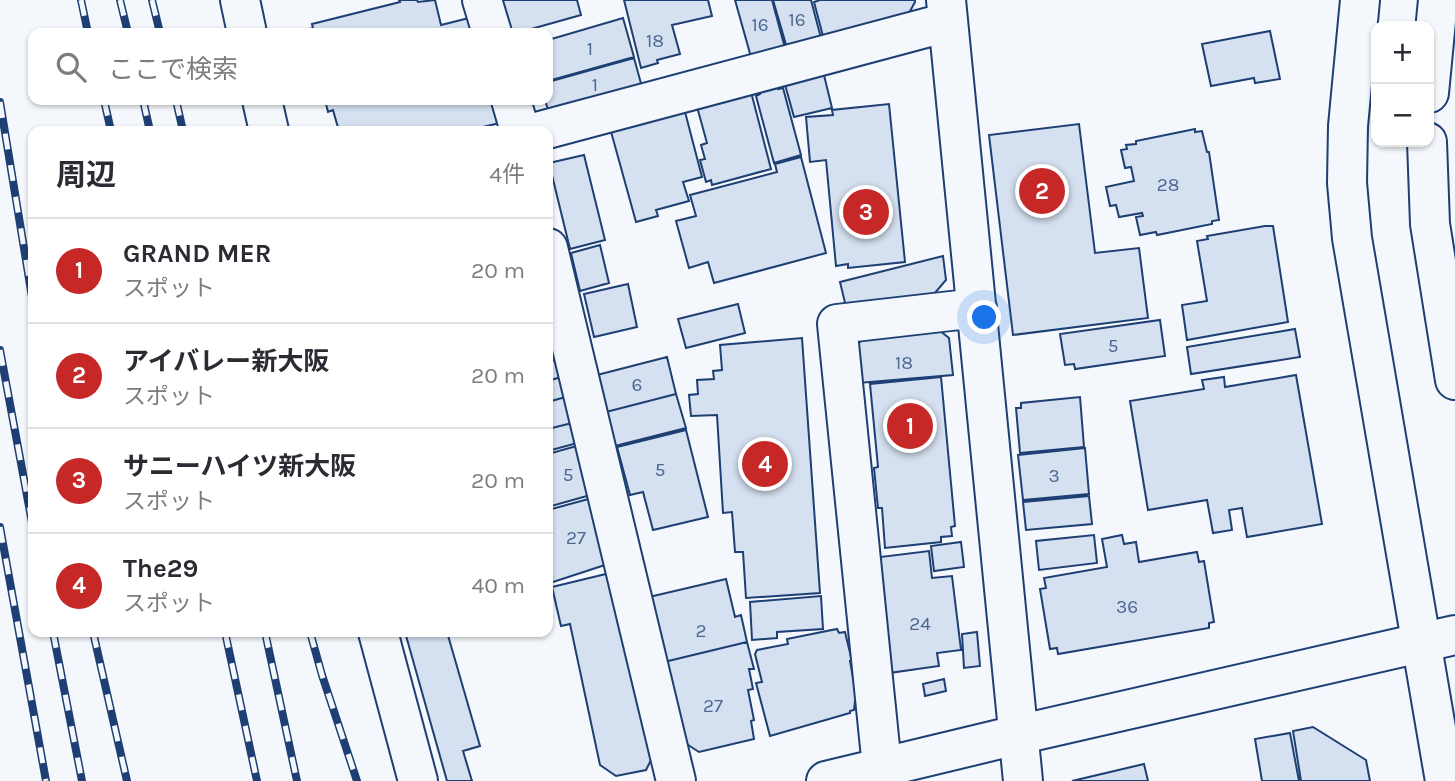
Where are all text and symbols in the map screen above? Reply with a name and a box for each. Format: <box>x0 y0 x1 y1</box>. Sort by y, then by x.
house number: 16 <box>788 9 806 31</box>
house number: 16 <box>751 14 769 36</box>
map controls <box>1371 21 1434 147</box>
button: + <box>1371 21 1434 84</box>
search box <box>28 28 553 105</box>
house number: 18 <box>646 30 664 52</box>
house number: 1 <box>587 38 593 60</box>
icon: search <box>52 48 90 86</box>
text: ここで検索 <box>108 54 238 85</box>
house number: 1 <box>592 74 598 96</box>
button: − <box>1371 84 1434 147</box>
text: 周辺 <box>56 157 116 193</box>
text: 4件 <box>489 161 525 188</box>
pin: 2 <box>1019 165 1065 217</box>
house number: 28 <box>1157 174 1179 196</box>
pin: 3 <box>843 186 889 238</box>
text: GRAND MER <box>123 238 271 269</box>
text: 1 <box>75 257 83 284</box>
text: 20 m <box>471 257 525 284</box>
text: スポット <box>123 275 215 302</box>
your location <box>967 300 1001 334</box>
house number: 5 <box>1108 335 1118 357</box>
text: アイバレー新大阪 <box>123 346 329 377</box>
house number: 18 <box>895 352 913 374</box>
text: 2 <box>72 362 86 389</box>
text: 20 m <box>471 362 525 389</box>
house number: 6 <box>632 374 642 396</box>
text: スポット <box>123 383 215 410</box>
pin: 1 <box>887 400 933 452</box>
pin: 4 <box>742 438 788 490</box>
text: サニーハイツ新大阪 <box>123 451 356 482</box>
house number: 5 <box>655 459 665 481</box>
house number: 5 <box>563 464 573 486</box>
house number: 3 <box>1048 465 1060 487</box>
text: 3 <box>72 467 86 494</box>
text: 20 m <box>471 467 525 494</box>
text: スポット <box>123 488 215 515</box>
house number: 27 <box>566 527 586 549</box>
text: The29 <box>123 553 198 584</box>
text: 4 <box>72 572 86 599</box>
text: 40 m <box>472 572 525 599</box>
text: スポット <box>123 590 215 617</box>
house number: 36 <box>1116 596 1138 618</box>
house number: 24 <box>909 613 931 635</box>
house number: 2 <box>695 620 707 642</box>
house number: 27 <box>703 695 723 717</box>

